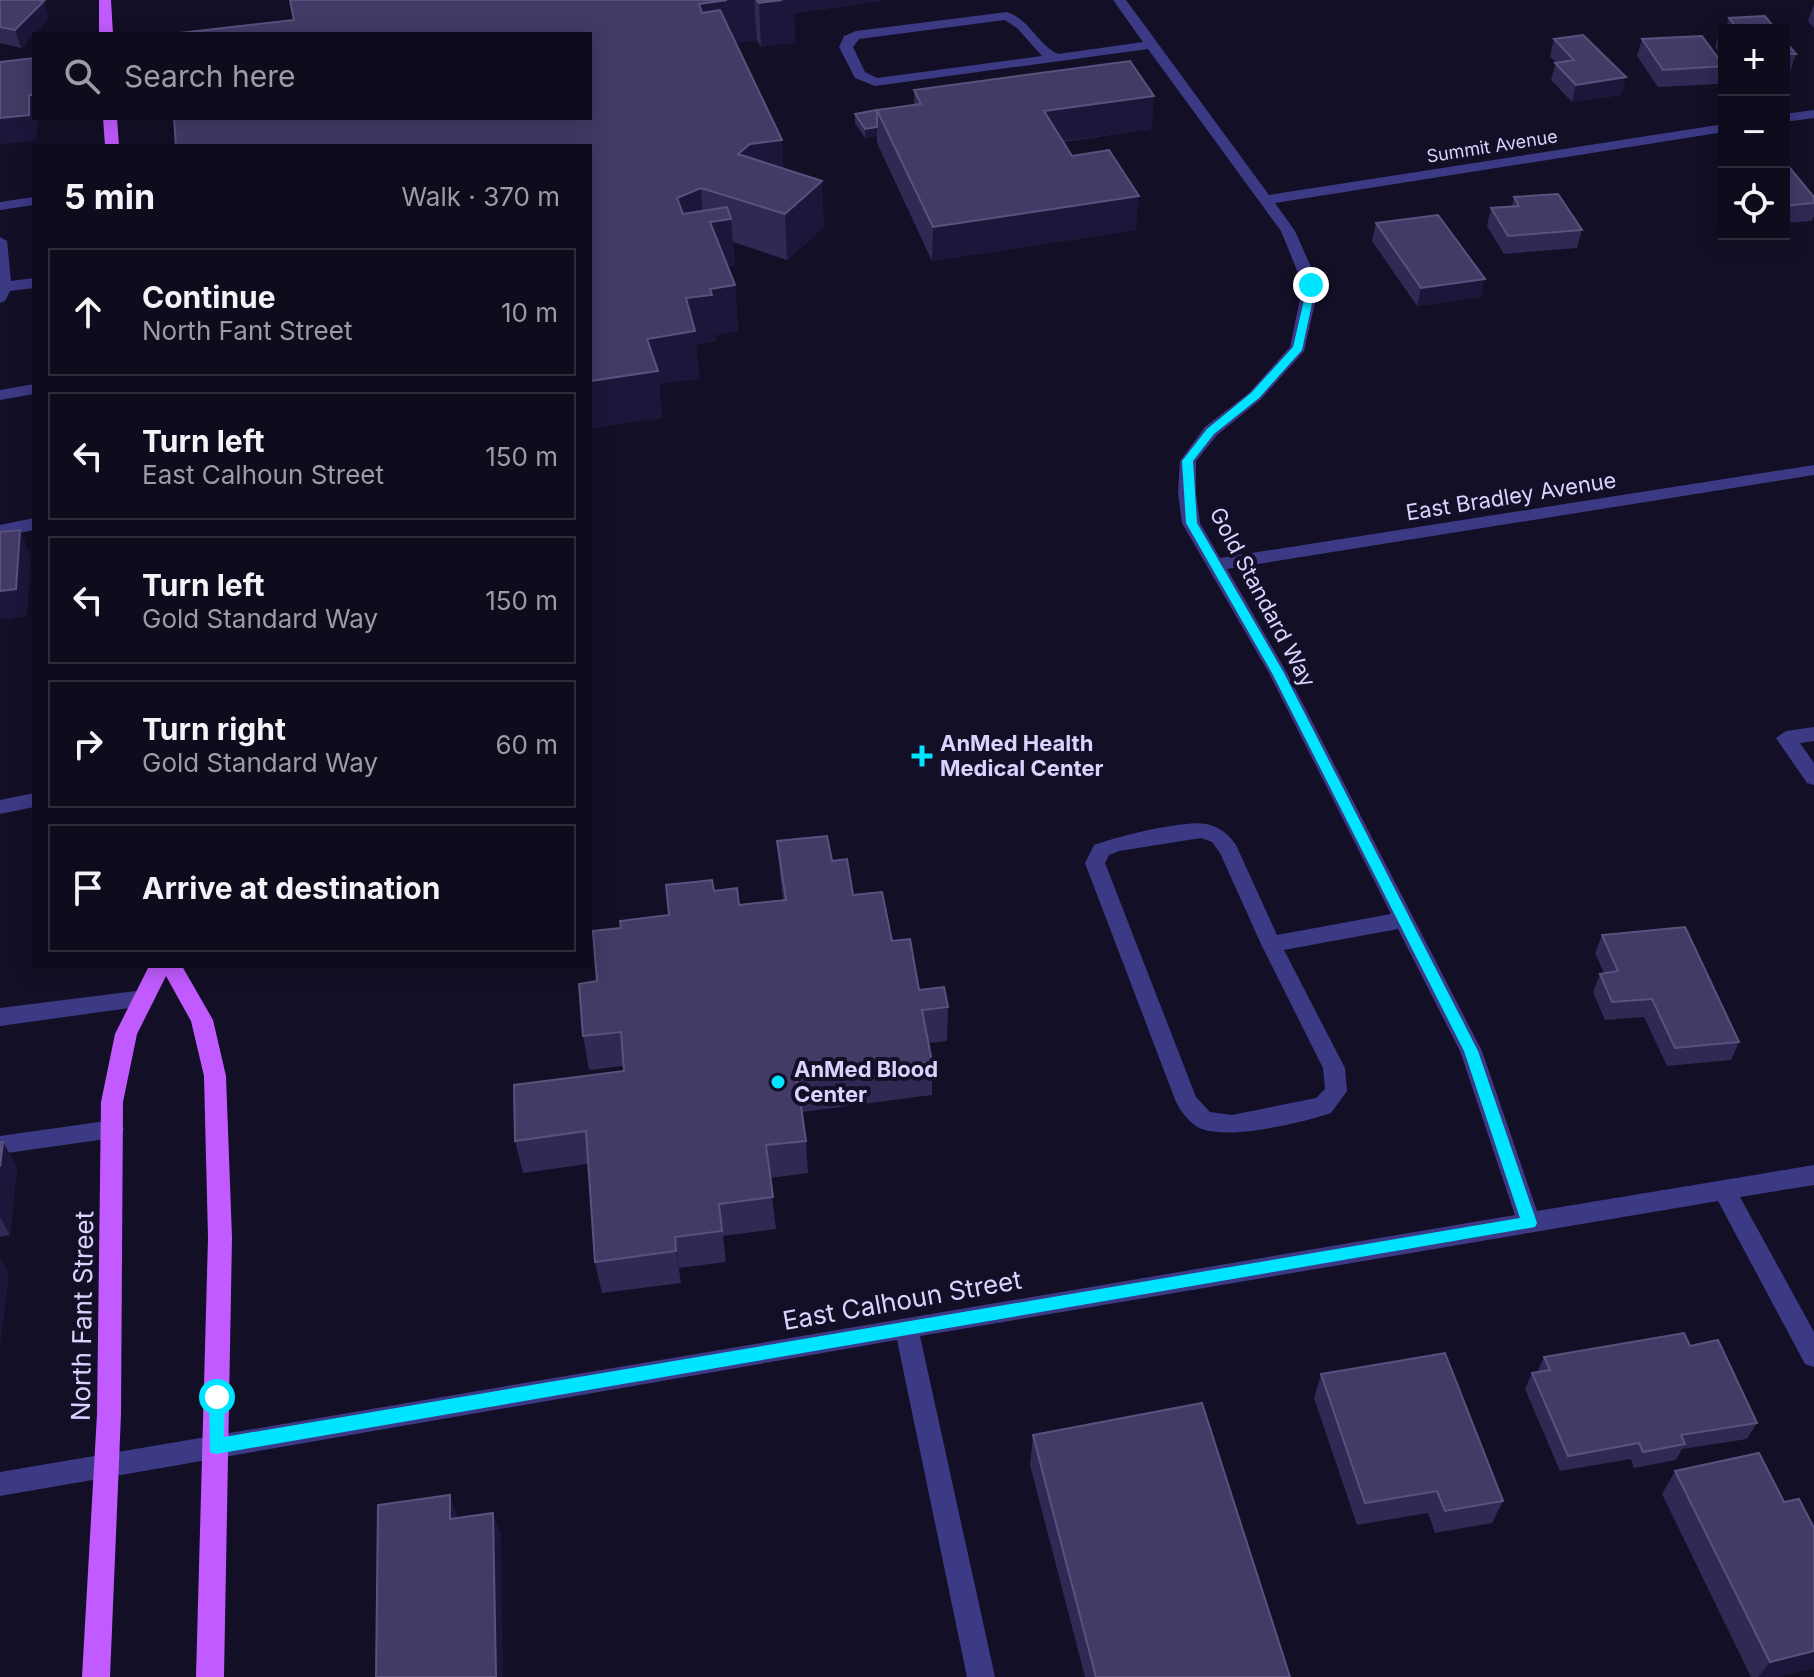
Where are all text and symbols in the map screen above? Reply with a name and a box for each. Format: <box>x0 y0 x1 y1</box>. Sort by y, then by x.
map controls <box>1718 24 1790 240</box>
button: + <box>1718 24 1790 96</box>
search box <box>32 32 592 120</box>
icon: search <box>60 54 104 98</box>
text: Search here <box>124 58 296 94</box>
button: − <box>1718 96 1790 168</box>
street label: Summit Avenue <box>1425 125 1559 167</box>
button: locate <box>1718 168 1790 240</box>
text: 5 min <box>64 176 155 217</box>
text: Walk · 370 m <box>402 181 560 212</box>
route end <box>1293 267 1329 303</box>
text: Continue <box>142 279 276 315</box>
icon: ahead <box>66 290 110 334</box>
text: 10 m <box>501 297 558 328</box>
text: North Fant Street <box>142 315 352 346</box>
text: Turn left <box>142 423 264 459</box>
icon: left <box>66 434 110 478</box>
text: 150 m <box>485 441 558 472</box>
text: East Calhoun Street <box>142 459 384 490</box>
street label: East Bradley Avenue <box>1404 467 1618 525</box>
street label: Gold Standard Way <box>1205 503 1321 691</box>
text: Turn left <box>142 567 264 603</box>
icon: left <box>66 578 110 622</box>
text: 150 m <box>485 585 558 616</box>
text: Gold Standard Way <box>142 603 378 634</box>
text: Turn right <box>142 711 286 747</box>
icon: right <box>66 722 110 766</box>
text: 60 m <box>495 729 558 760</box>
place label: AnMed Health Medical Center <box>940 730 1104 781</box>
marker: AnMed Health Medical Center <box>911 745 933 767</box>
text: Gold Standard Way <box>142 747 378 778</box>
icon: arrive <box>66 866 110 910</box>
text: Arrive at destination <box>142 870 440 906</box>
place label: AnMed Blood Center <box>794 1056 938 1107</box>
marker: AnMed Blood Center <box>769 1073 787 1091</box>
street label: North Fant Street <box>65 1211 99 1421</box>
street label: East Calhoun Street <box>780 1264 1024 1336</box>
route start <box>199 1379 235 1415</box>

